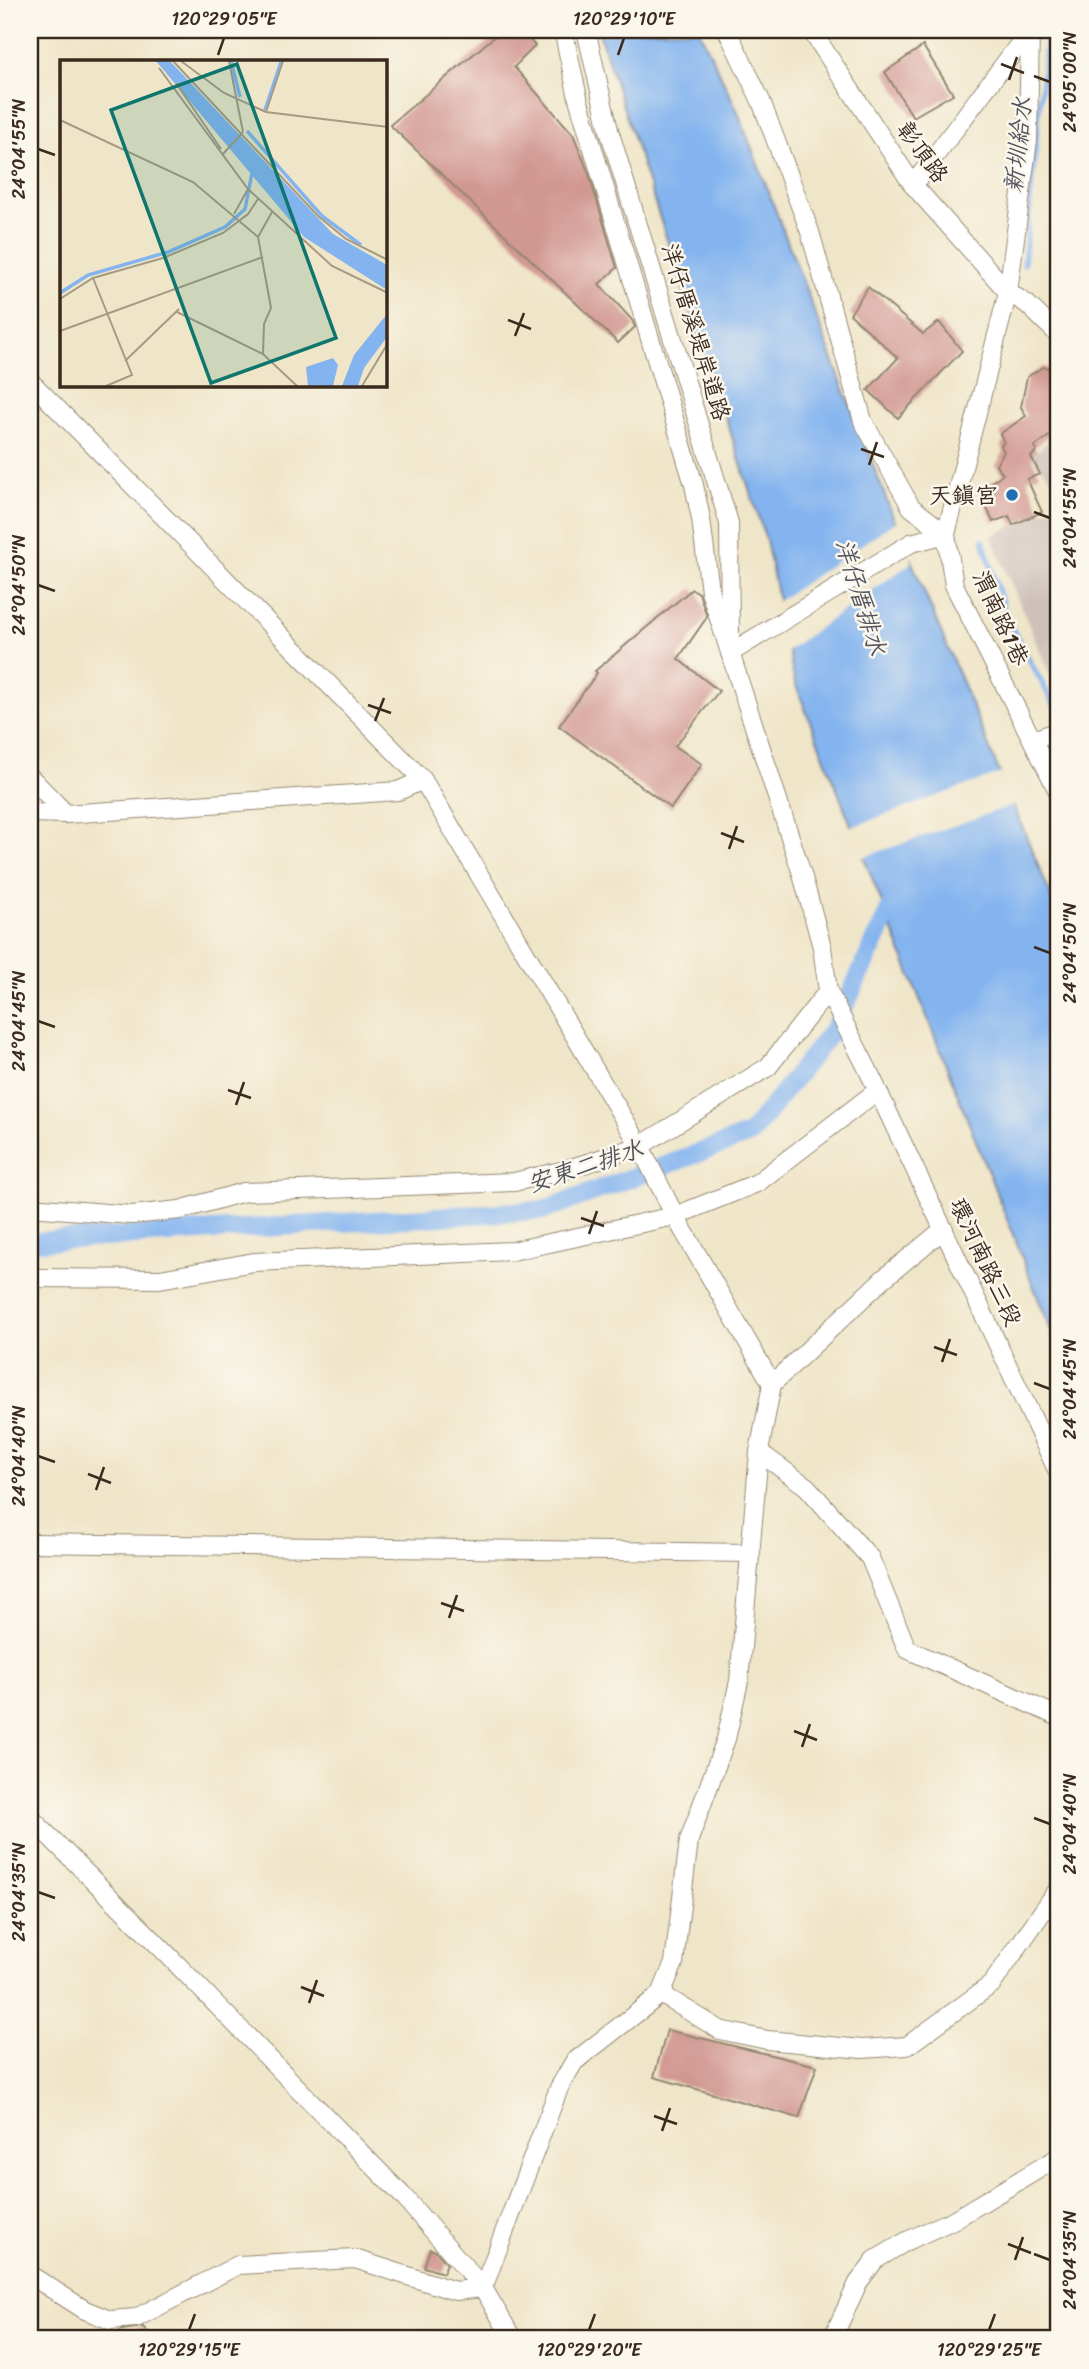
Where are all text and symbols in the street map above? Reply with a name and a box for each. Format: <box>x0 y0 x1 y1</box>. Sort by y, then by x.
text: 120°29'05"E <box>171 3 278 35</box>
text: 120°29'10"E <box>573 3 676 35</box>
text: 24°05'00"N <box>1054 31 1086 133</box>
inset map <box>60 60 387 387</box>
water label: 新圳給水 <box>992 94 1044 195</box>
text: 24°04'55"N <box>3 98 35 199</box>
street label: 彰頂路 <box>886 112 959 192</box>
street label: 洋仔厝溪堤岸道路 <box>649 238 742 426</box>
text: 24°04'55"N <box>1054 467 1086 568</box>
place label: 天鎮宮 <box>929 475 998 516</box>
marker: 天鎮宮 <box>1004 487 1020 503</box>
water label: 洋仔厝排水 <box>823 533 899 661</box>
text: 24°04'50"N <box>3 534 35 635</box>
street label: 渭南路1巷 <box>960 563 1041 674</box>
text: 24°04'50"N <box>1054 902 1086 1003</box>
text: 24°04'45"N <box>3 970 35 1071</box>
water label: 安東二排水 <box>521 1127 650 1205</box>
street label: 環河南路三段 <box>938 1191 1033 1333</box>
text: 24°04'45"N <box>1054 1338 1086 1439</box>
text: 24°04'40"N <box>3 1405 35 1507</box>
text: 24°04'40"N <box>1054 1773 1086 1875</box>
text: 24°04'35"N <box>3 1842 35 1942</box>
text: 24°04'35"N <box>1054 2210 1086 2310</box>
text: 120°29'15"E <box>138 2334 241 2366</box>
text: 120°29'20"E <box>537 2334 642 2366</box>
text: 120°29'25"E <box>937 2334 1042 2366</box>

